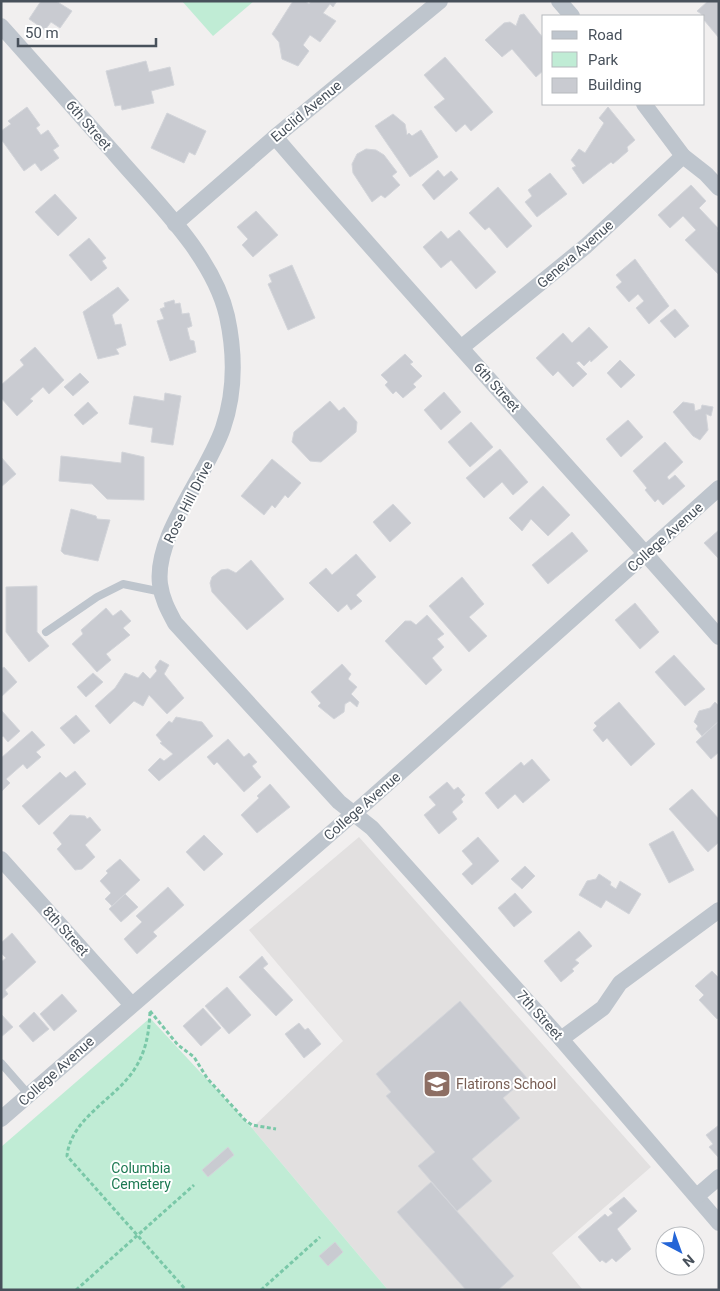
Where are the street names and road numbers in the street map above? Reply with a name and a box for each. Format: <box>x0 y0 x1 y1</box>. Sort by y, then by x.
street label: Euclid Avenue <box>268 77 344 145</box>
street label: 6th Street <box>63 97 115 153</box>
street label: Geneva Avenue <box>534 217 616 291</box>
street label: 6th Street <box>471 359 523 415</box>
street label: Rose Hill Drive <box>160 458 216 546</box>
street label: College Avenue <box>624 499 706 575</box>
street label: College Avenue <box>321 769 403 843</box>
street label: 8th Street <box>40 903 92 959</box>
street label: 7th Street <box>514 987 566 1043</box>
street label: College Avenue <box>15 1033 97 1109</box>

